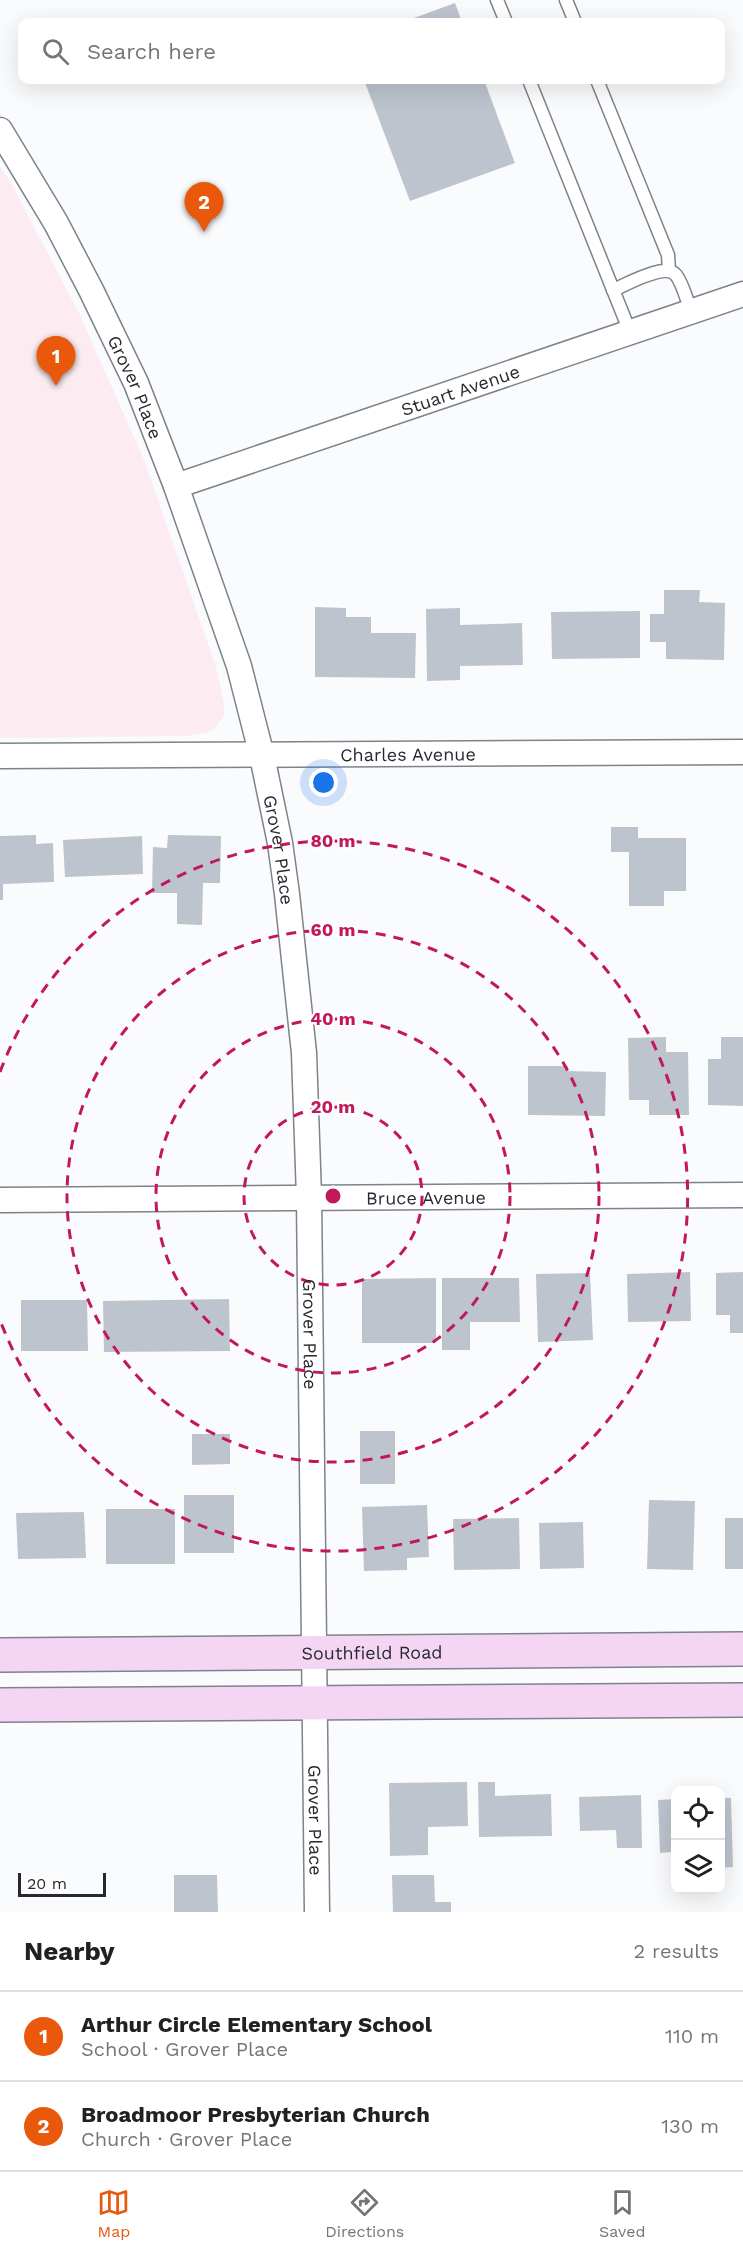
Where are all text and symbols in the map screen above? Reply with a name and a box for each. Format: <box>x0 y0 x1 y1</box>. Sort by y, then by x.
search box <box>18 18 725 84</box>
icon: search <box>39 35 72 68</box>
text: Search here <box>87 39 216 64</box>
pin: 2 <box>184 182 224 232</box>
street label: Grover Place <box>104 332 167 442</box>
pin: 1 <box>36 336 76 386</box>
street label: Stuart Avenue <box>398 360 522 420</box>
street label: Charles Avenue <box>340 743 476 765</box>
your location <box>309 768 338 797</box>
street label: Grover Place <box>260 793 299 906</box>
text: 80 m <box>311 830 355 851</box>
text: 60 m <box>311 919 355 940</box>
text: 40 m <box>310 1008 356 1029</box>
text: 20 m <box>311 1096 355 1117</box>
centre of rings <box>323 1186 343 1206</box>
street label: Bruce Avenue <box>366 1186 486 1208</box>
street label: Grover Place <box>299 1279 322 1390</box>
street label: Southfield Road <box>301 1641 443 1663</box>
street label: Grover Place <box>305 1764 327 1876</box>
map controls <box>671 1786 725 1894</box>
button: locate <box>671 1786 725 1840</box>
button: layers <box>671 1840 725 1894</box>
scale bar <box>18 1870 106 1898</box>
text: 20 m <box>27 1874 67 1893</box>
text: Nearby <box>24 1936 115 1966</box>
text: 2 results <box>634 1939 719 1963</box>
text: Arthur Circle Elementary School <box>81 2012 432 2037</box>
text: 1 <box>39 2024 48 2048</box>
text: 110 m <box>665 2024 719 2048</box>
text: School · Grover Place <box>81 2037 288 2061</box>
text: Broadmoor Presbyterian Church <box>81 2102 430 2127</box>
text: 2 <box>38 2114 49 2138</box>
text: 130 m <box>661 2114 719 2138</box>
text: Church · Grover Place <box>81 2127 292 2151</box>
tab: Map <box>97 2186 130 2241</box>
tab: Directions <box>325 2186 404 2241</box>
tab: Saved <box>599 2186 646 2241</box>

